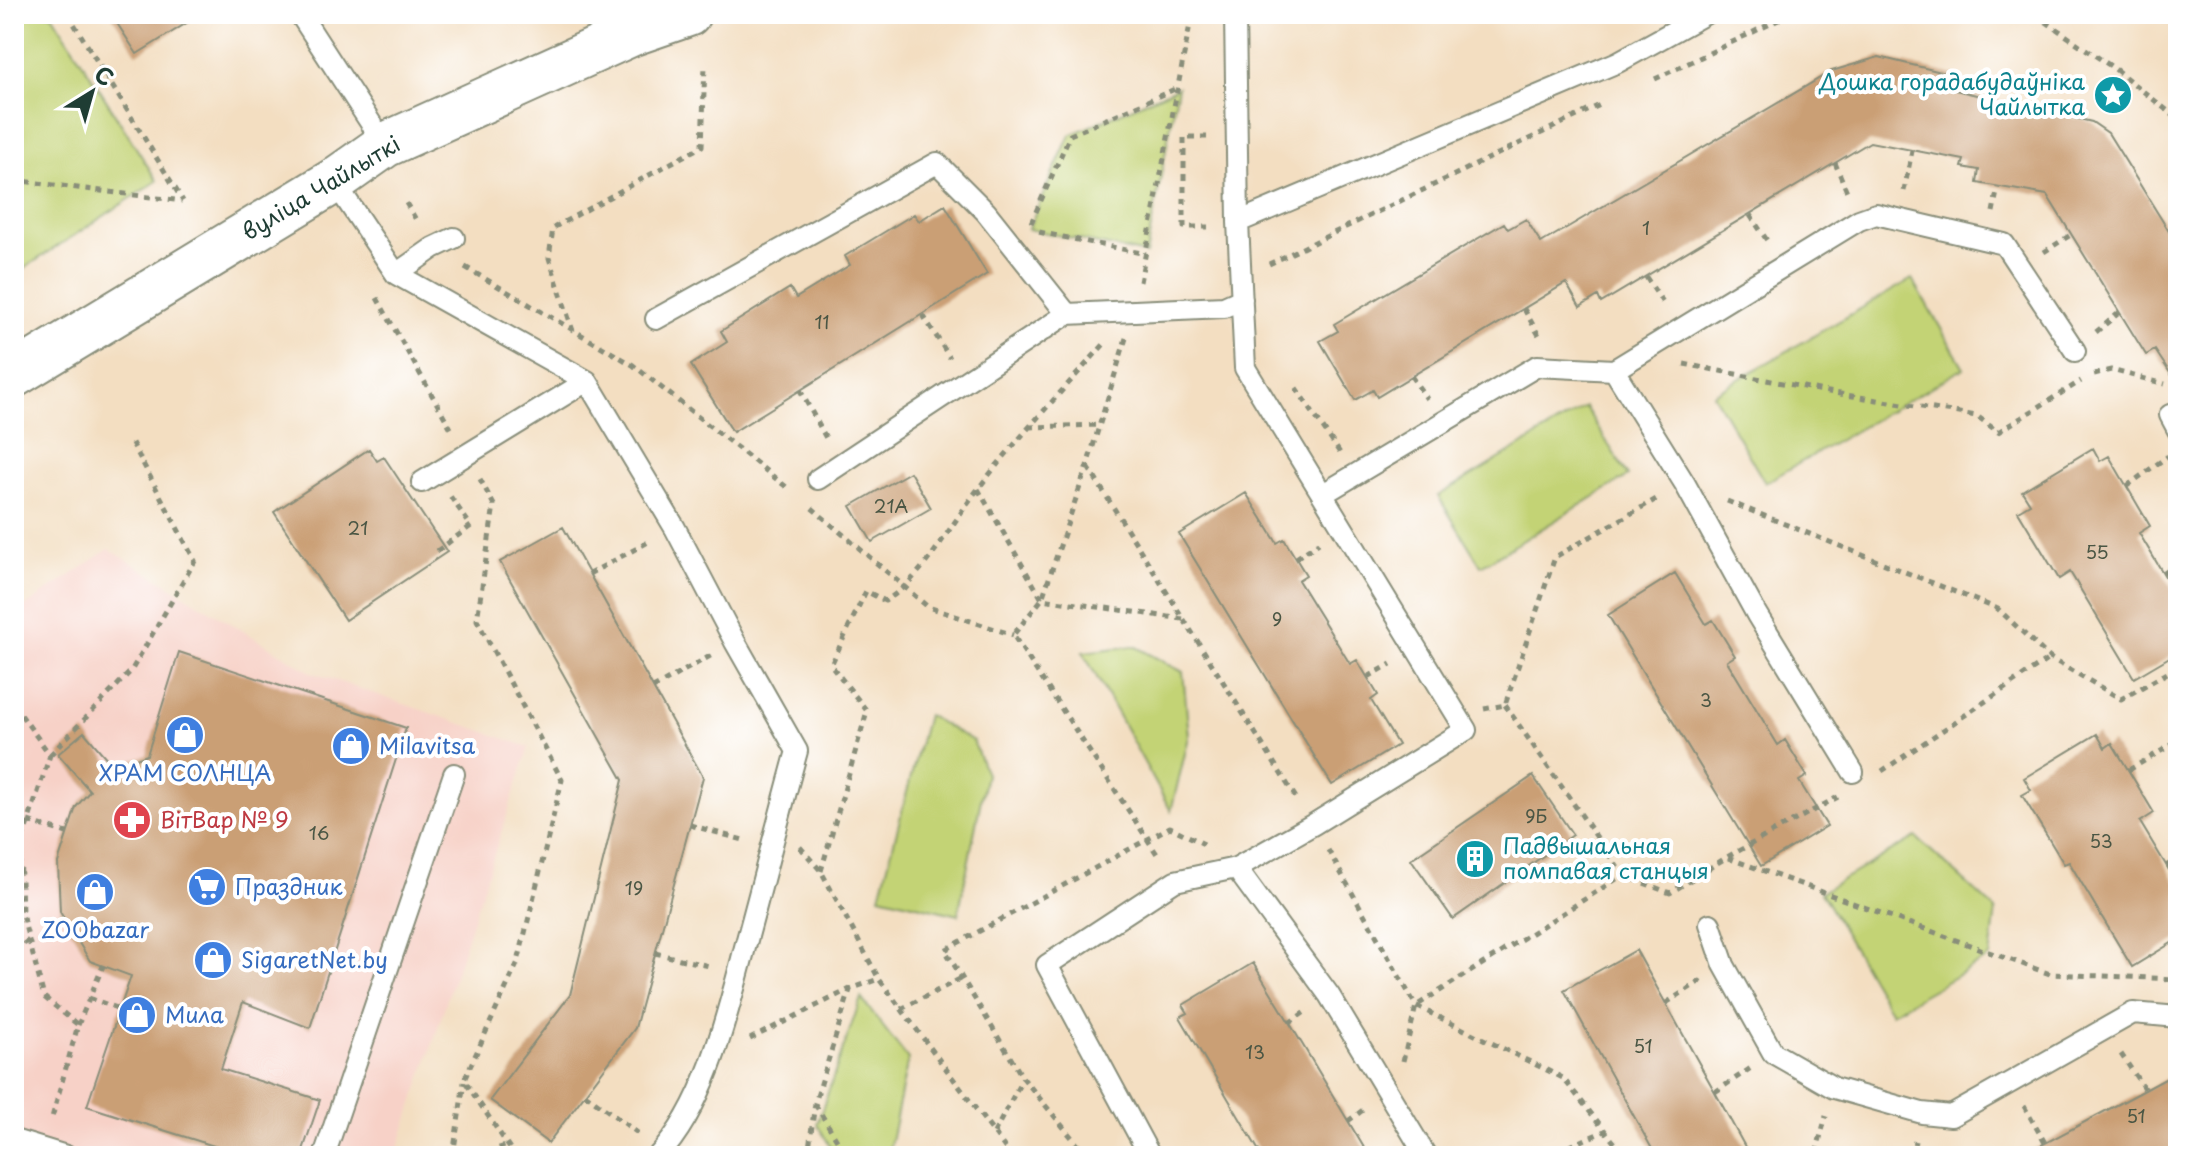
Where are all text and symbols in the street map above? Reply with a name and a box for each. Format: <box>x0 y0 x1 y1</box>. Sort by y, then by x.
north arrow <box>52 52 132 132</box>
text: С <box>88 57 121 93</box>
place label: Дошка горадабудаўніка Чайлытка <box>1818 64 2085 122</box>
place icon: Дошка горадабудаўніка Чайлытка <box>2092 74 2134 116</box>
street label: вуліца Чайлыткі <box>235 126 406 247</box>
house number: 1 <box>1642 214 1650 241</box>
house number: 11 <box>814 308 830 335</box>
house number: 21А <box>874 492 909 519</box>
house number: 21 <box>348 514 368 541</box>
house number: 55 <box>2085 538 2109 565</box>
house number: 9 <box>1272 605 1282 632</box>
house number: 3 <box>1700 686 1712 713</box>
shop icon: ХРАМ СОЛНЦА <box>164 714 206 756</box>
shop icon: Milavitsa <box>330 725 372 767</box>
place label: Milavitsa <box>379 728 475 761</box>
place label: ХРАМ СОЛНЦА <box>99 755 272 788</box>
pharmacy icon: ВітВар № 9 <box>111 799 153 841</box>
place label: ВітВар № 9 <box>160 802 289 835</box>
house number: 9Б <box>1525 802 1547 829</box>
house number: 16 <box>309 819 329 846</box>
house number: 53 <box>2089 827 2113 854</box>
place label: Падвышальная помпавая станцыя <box>1503 828 1709 886</box>
building icon: Падвышальная помпавая станцыя <box>1454 838 1496 880</box>
supermarket icon: Праздник <box>186 866 228 908</box>
place label: Праздник <box>235 869 343 902</box>
shop icon: ZOObazar <box>74 871 116 913</box>
house number: 19 <box>625 874 643 901</box>
place label: ZOObazar <box>41 912 149 945</box>
shop icon: SigaretNet.by <box>192 939 234 981</box>
place label: SigaretNet.by <box>241 942 388 975</box>
shop icon: Мила <box>116 994 158 1036</box>
place label: Мила <box>165 997 224 1030</box>
house number: 51 <box>1633 1032 1653 1059</box>
house number: 13 <box>1245 1038 1265 1065</box>
house number: 51 <box>2126 1102 2146 1129</box>

